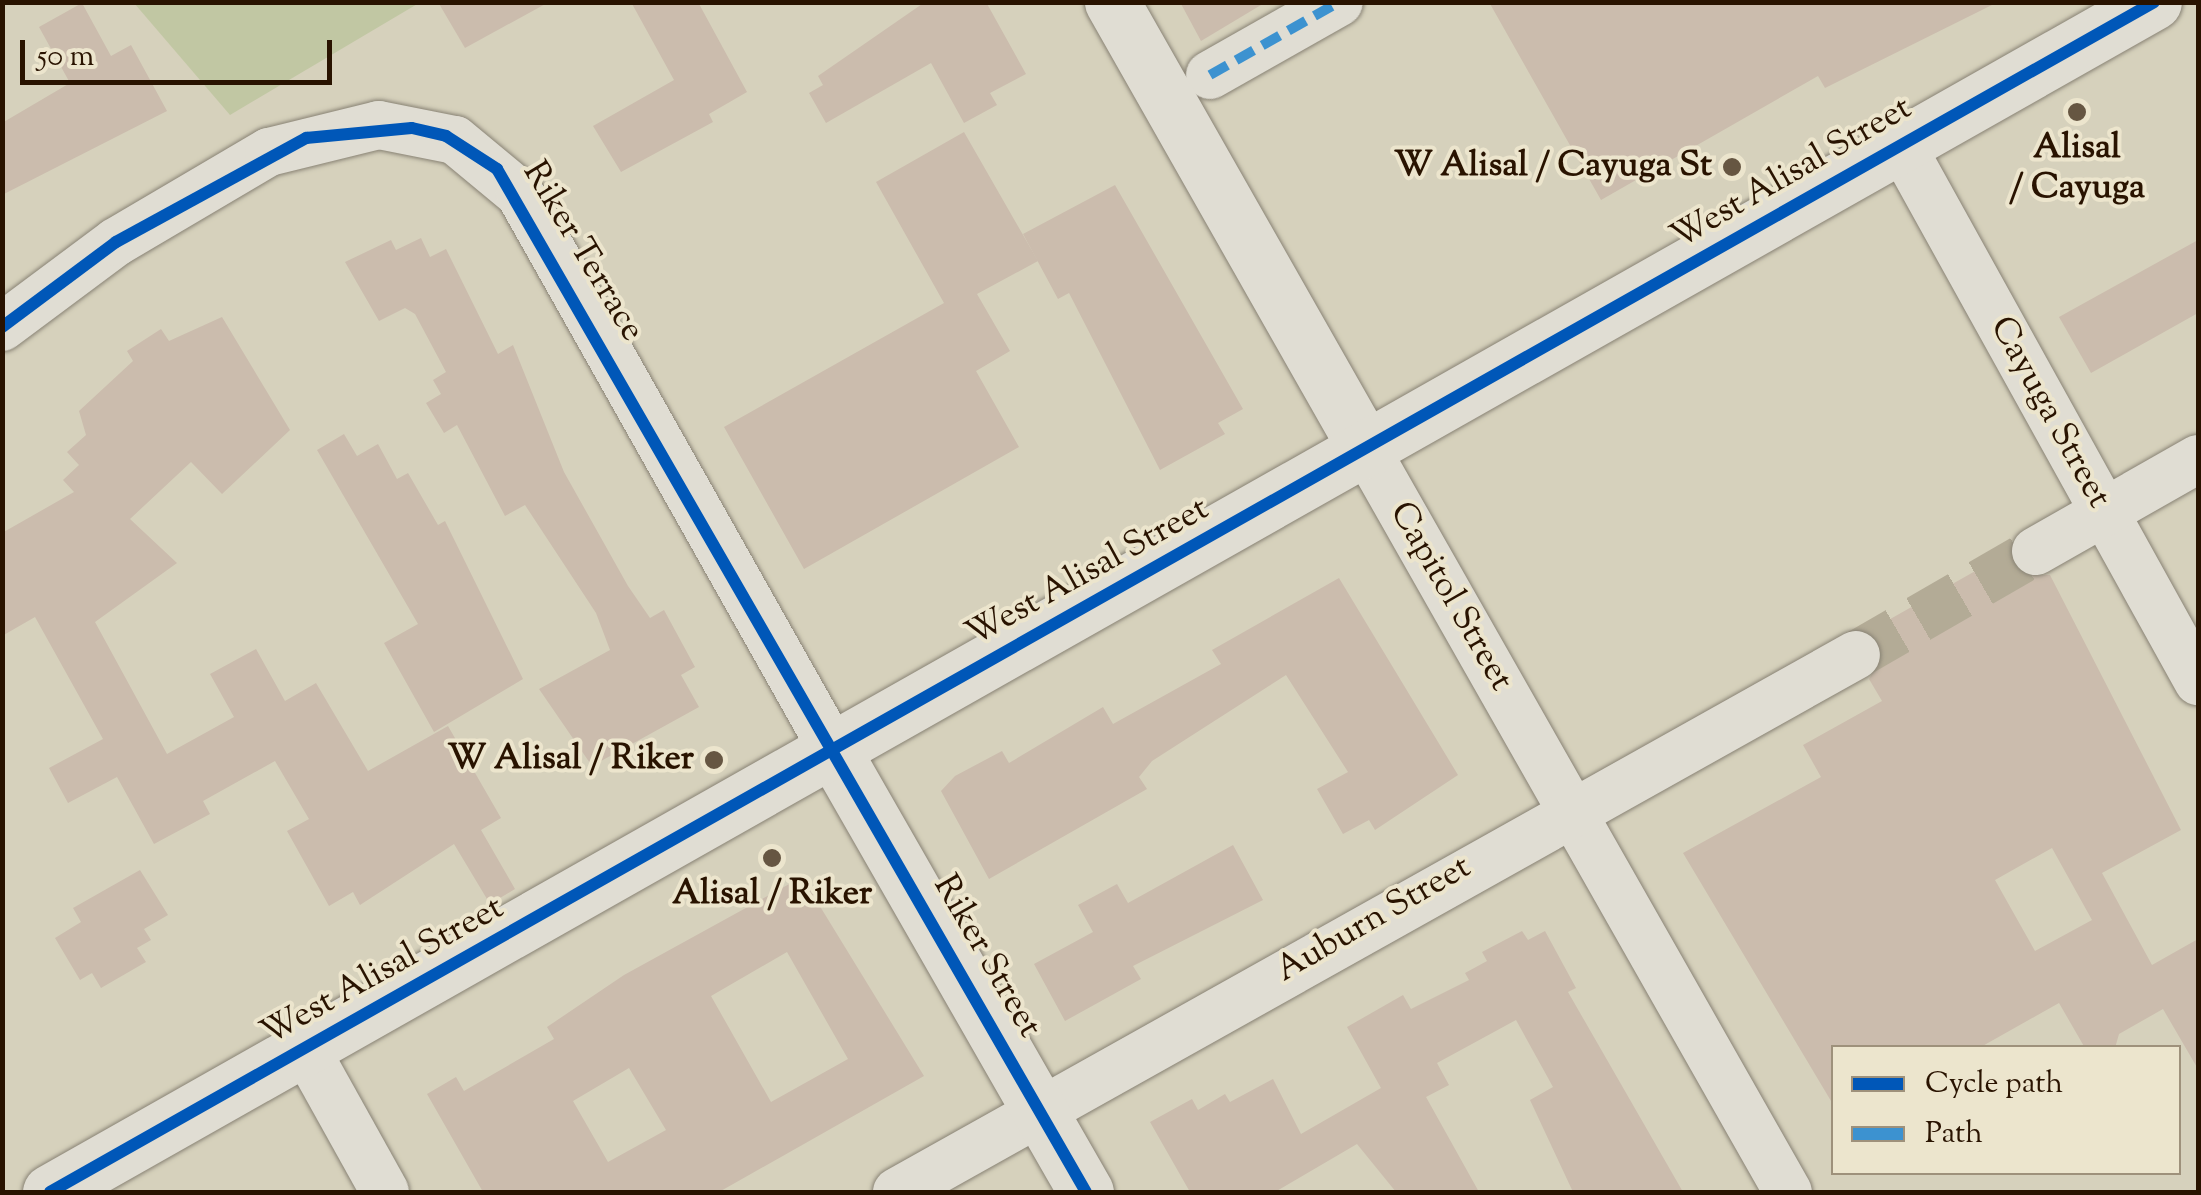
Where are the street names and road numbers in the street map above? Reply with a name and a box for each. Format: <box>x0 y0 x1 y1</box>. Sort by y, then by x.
street label: West Alisal Street <box>1664 88 1920 260</box>
street label: Riker Terrace <box>512 155 652 349</box>
street label: Cayuga Street <box>1979 310 2119 516</box>
street label: West Alisal Street <box>960 489 1216 657</box>
street label: Capitol Street <box>1379 495 1521 699</box>
street label: Auburn Street <box>1269 847 1479 993</box>
street label: Riker Street <box>923 868 1049 1046</box>
street label: West Alisal Street <box>255 888 511 1056</box>

